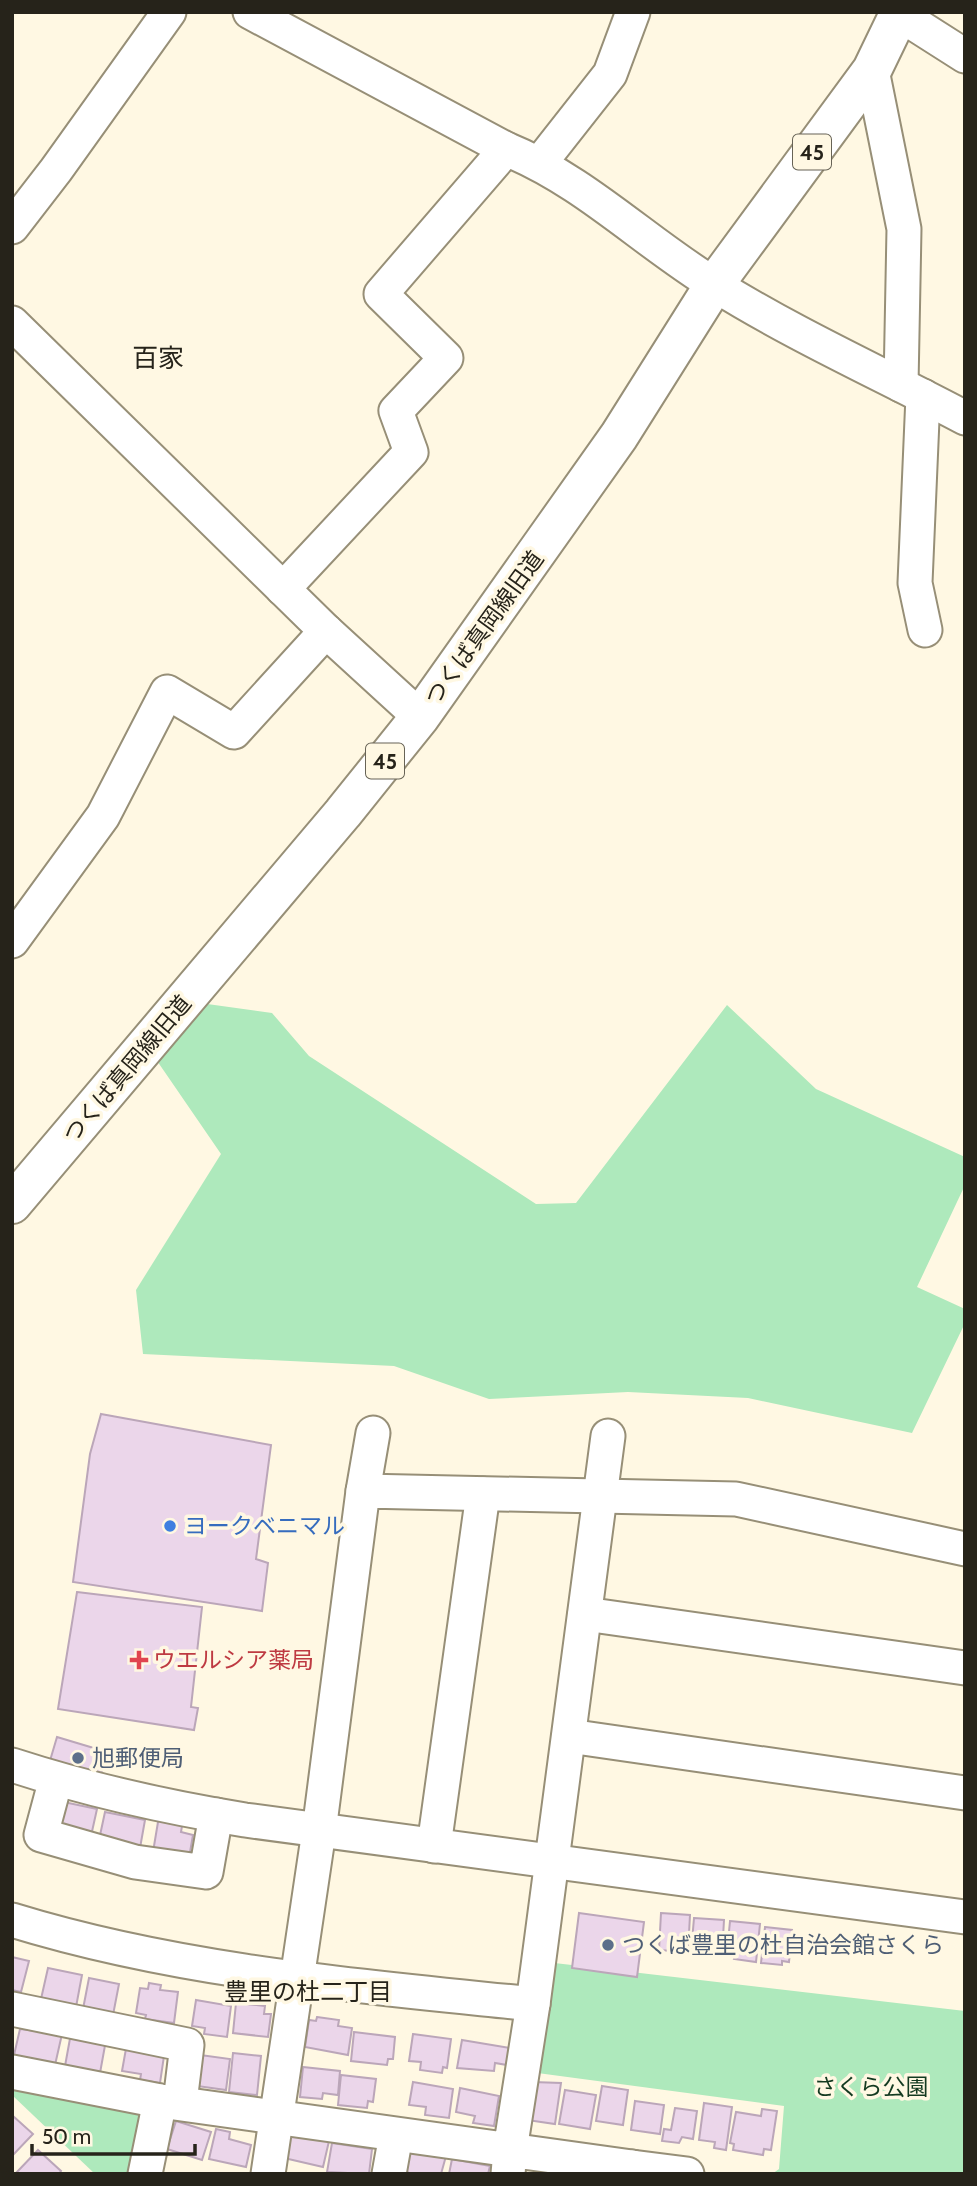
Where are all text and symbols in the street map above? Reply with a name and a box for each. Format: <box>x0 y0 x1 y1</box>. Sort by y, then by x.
road number: 45 <box>793 134 831 170</box>
district label: 百家 <box>132 342 184 374</box>
street label: つくば真岡線旧道 <box>419 545 549 711</box>
road number: 45 <box>366 744 404 778</box>
street label: つくば真岡線旧道 <box>57 990 197 1148</box>
place label: ヨークベニマル <box>184 1512 345 1540</box>
marker: ヨークベニマル <box>162 1518 178 1534</box>
place label: ウエルシア薬局 <box>153 1646 314 1674</box>
marker: ウエルシア薬局 <box>131 1652 147 1668</box>
place label: 旭郵便局 <box>92 1744 184 1772</box>
marker: 旭郵便局 <box>70 1750 86 1766</box>
place label: つくば豊里の杜自治会館さくら <box>622 1931 944 1959</box>
marker: つくば豊里の杜自治会館さくら <box>600 1937 616 1953</box>
district label: 豊里の杜二丁目 <box>224 1977 392 2006</box>
park label: さくら公園 <box>814 2073 929 2101</box>
scale bar <box>32 2112 194 2156</box>
text: 50 m <box>42 2124 91 2149</box>

